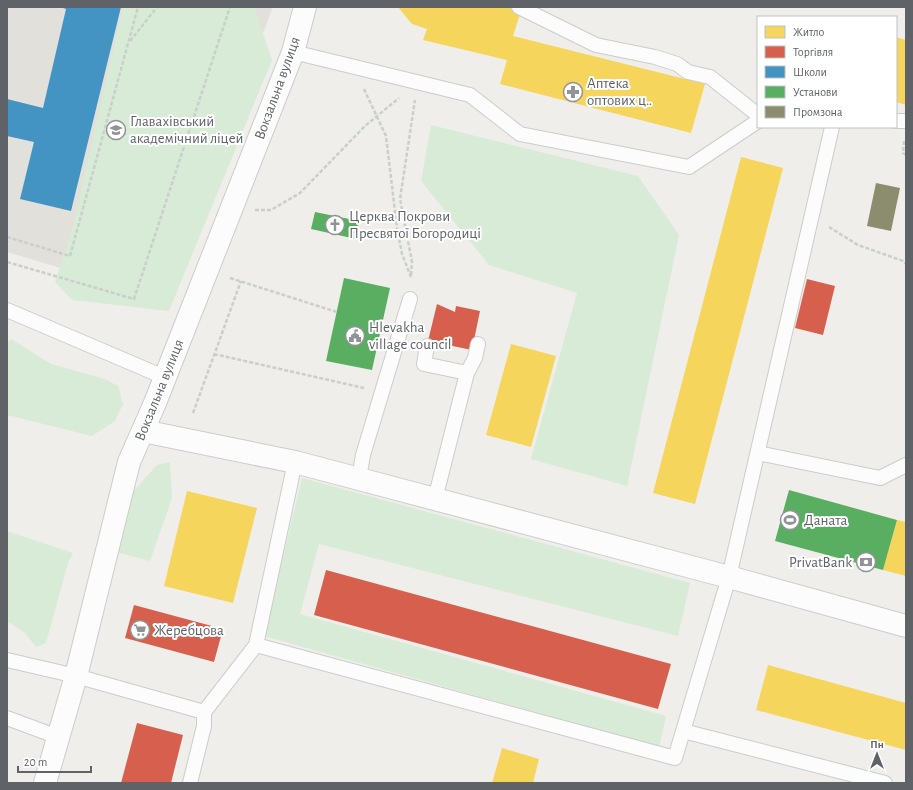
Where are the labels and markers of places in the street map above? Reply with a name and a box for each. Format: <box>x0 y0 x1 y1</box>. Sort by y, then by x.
place label: Аптека оптових ц‥ <box>587 76 652 108</box>
pharmacy icon: Аптека оптових ц‥ <box>562 81 584 103</box>
place label: Главахівський академічний ліцей <box>130 114 243 146</box>
school or university icon: Главахівський академічний ліцей <box>105 119 127 141</box>
place label: Церква Покрови Пресвятої Богородиці <box>349 209 481 241</box>
church icon: Церква Покрови Пресвятої Богородиці <box>324 214 346 236</box>
place label: Hlevakha village council <box>369 320 452 352</box>
public building icon: Hlevakha village council <box>344 325 366 347</box>
sports icon: Даната <box>779 509 801 531</box>
place label: Даната <box>804 513 848 528</box>
bank icon: PrivatBank <box>855 551 877 573</box>
place label: PrivatBank <box>789 555 852 570</box>
supermarket icon: Жеребцова <box>129 619 151 641</box>
place label: Жеребцова <box>154 623 224 638</box>

